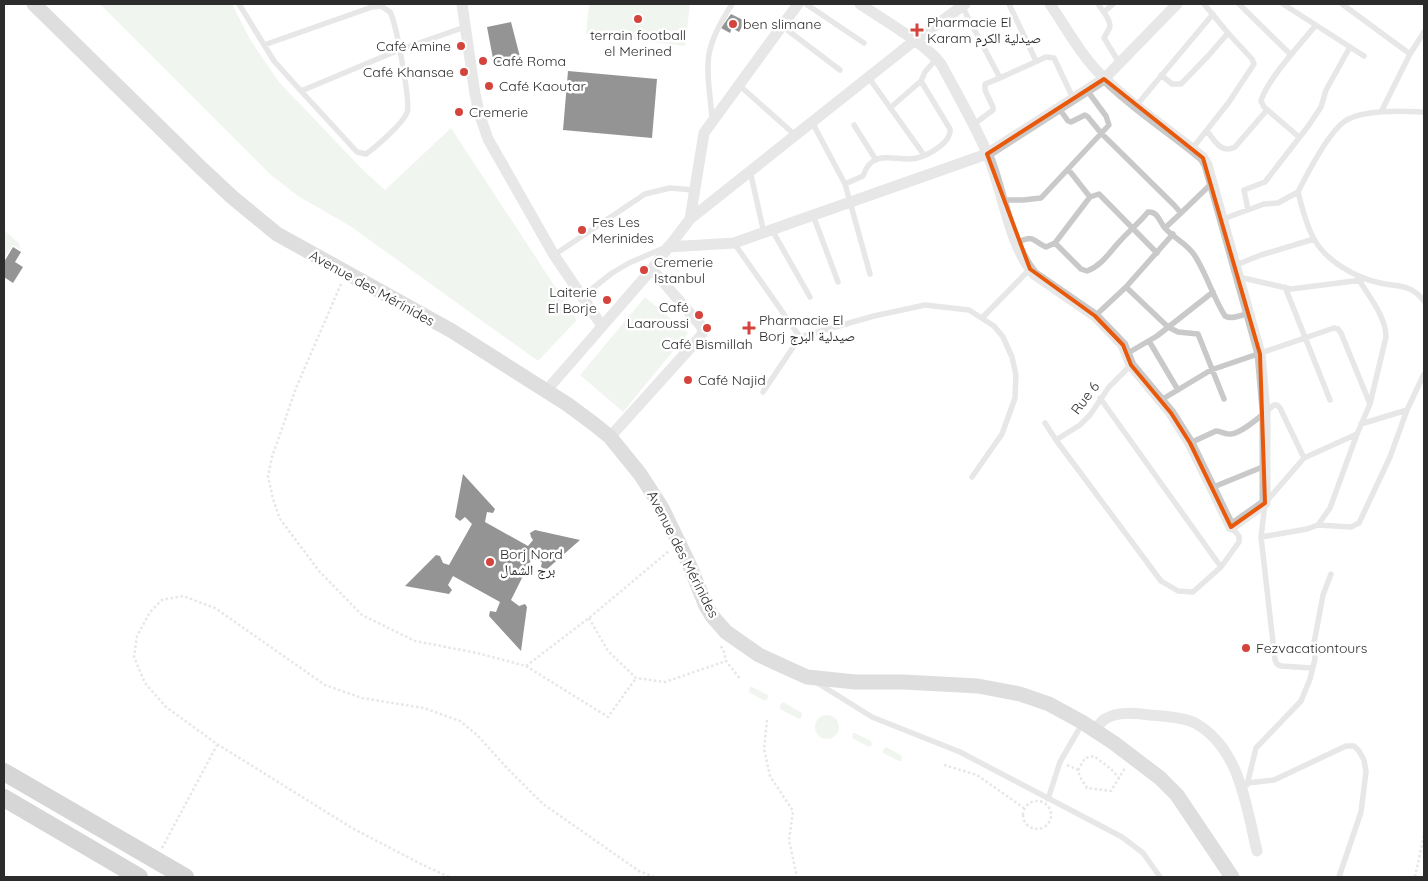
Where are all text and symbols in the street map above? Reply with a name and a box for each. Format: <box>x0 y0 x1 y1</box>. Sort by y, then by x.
marker: terrain football el Merined <box>632 13 644 25</box>
place label: Pharmacie El Karam صيدلية الكرم <box>927 13 1041 48</box>
place label: ben slimane <box>743 15 821 33</box>
marker: ben slimane <box>727 18 739 30</box>
marker: Pharmacie El Karam صيدلية الكرم <box>911 24 923 36</box>
place label: terrain football el Merined <box>590 26 686 60</box>
place label: Café Amine <box>376 37 451 55</box>
marker: Café Amine <box>455 40 467 52</box>
place label: Café Roma <box>493 52 566 70</box>
marker: Café Roma <box>477 55 489 67</box>
place label: Café Khansae <box>363 63 454 81</box>
marker: Café Khansae <box>458 66 470 78</box>
place label: Café Kaoutar <box>499 77 586 95</box>
marker: Café Kaoutar <box>483 80 495 92</box>
place label: Cremerie <box>469 103 528 121</box>
marker: Cremerie <box>453 106 465 118</box>
place label: Fes Les Merinides <box>592 213 654 247</box>
marker: Fes Les Merinides <box>576 224 588 236</box>
street label: Avenue des Mérinides <box>306 246 438 330</box>
place label: Cremerie Istanbul <box>654 253 713 287</box>
marker: Cremerie Istanbul <box>638 264 650 276</box>
place label: Laiterie El Borje <box>548 283 597 317</box>
marker: Laiterie El Borje <box>601 294 613 306</box>
place label: Café Laaroussi <box>627 298 689 332</box>
marker: Café Laaroussi <box>693 309 705 321</box>
place label: Pharmacie El Borj صيدلية البرج <box>759 311 855 346</box>
marker: Café Bismillah <box>701 322 713 334</box>
marker: Pharmacie El Borj صيدلية البرج <box>743 322 755 334</box>
place label: Café Bismillah <box>661 335 753 353</box>
place label: Café Najid <box>698 371 766 389</box>
marker: Café Najid <box>682 374 694 386</box>
street label: Rue 6 <box>1067 378 1103 418</box>
street label: Avenue des Mérinides <box>643 487 723 621</box>
place label: Borj Nord برج الشمال <box>500 545 563 580</box>
marker: Borj Nord برج الشمال <box>484 556 496 568</box>
place label: Fezvacationtours <box>1256 639 1367 657</box>
marker: Fezvacationtours <box>1240 642 1252 654</box>

